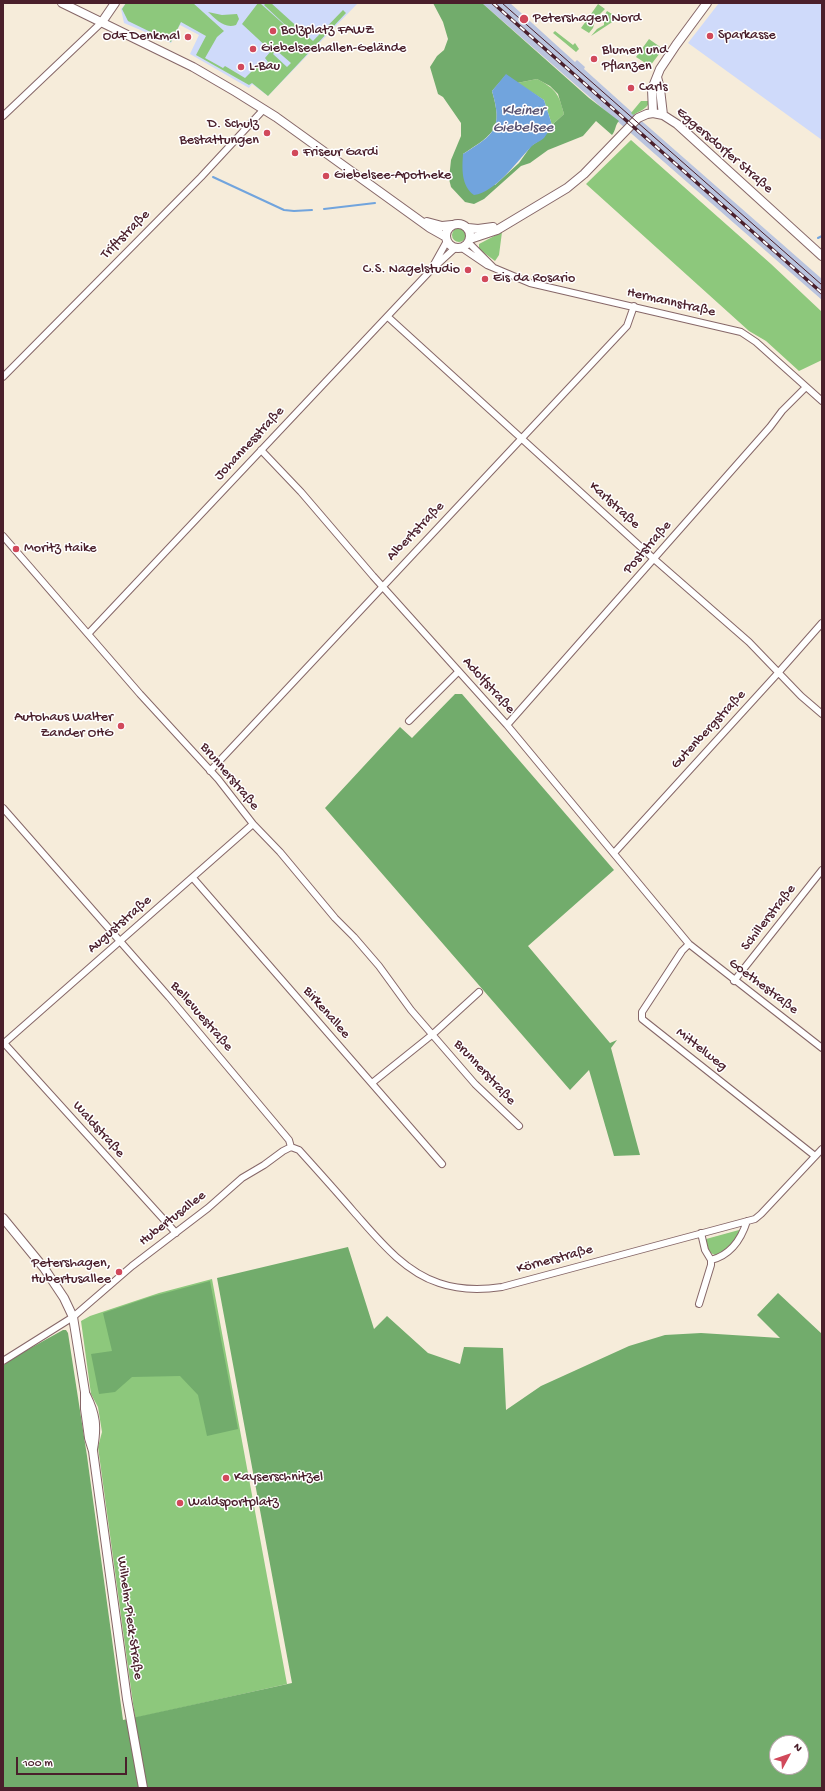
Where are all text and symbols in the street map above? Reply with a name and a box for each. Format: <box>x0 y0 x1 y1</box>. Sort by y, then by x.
place label: Petershagen Nord <box>533 11 641 27</box>
marker: Petershagen Nord <box>518 13 530 25</box>
place label: Bolzplatz FAWZ <box>281 23 374 39</box>
marker: Bolzplatz FAWZ <box>268 26 278 36</box>
place label: Sparkasse <box>718 28 776 44</box>
place label: OdF Denkmal <box>103 29 180 45</box>
marker: Sparkasse <box>705 31 715 41</box>
marker: OdF Denkmal <box>183 32 193 42</box>
place label: Giebelseehallen-Gelände <box>261 41 406 57</box>
place label: Blumen und Pflanzen <box>602 43 667 76</box>
marker: Giebelseehallen-Gelände <box>248 44 258 54</box>
marker: Blumen und Pflanzen <box>589 54 599 64</box>
place label: L-Bau <box>249 59 280 75</box>
marker: L-Bau <box>236 62 246 72</box>
place label: Carls <box>639 80 668 96</box>
marker: Carls <box>626 83 636 93</box>
water label: Kleiner Giebelsee <box>493 103 553 138</box>
street label: Eggersdorfer Straße <box>672 104 776 198</box>
place label: D. Schulz Bestattungen <box>179 117 259 150</box>
marker: D. Schulz Bestattungen <box>262 128 272 138</box>
place label: Friseur Gardi <box>303 145 378 161</box>
marker: Friseur Gardi <box>290 148 300 158</box>
place label: Giebelsee-Apotheke <box>334 168 451 184</box>
marker: Giebelsee-Apotheke <box>321 171 331 181</box>
street label: Triftstraße <box>98 207 154 263</box>
place label: C.S. Nagelstudio <box>363 262 460 278</box>
marker: C.S. Nagelstudio <box>463 265 473 275</box>
place label: Eis da Rosario <box>493 271 575 287</box>
marker: Eis da Rosario <box>480 274 490 284</box>
street label: Hermannstraße <box>625 285 717 321</box>
street label: Johannesstraße <box>211 404 289 484</box>
street label: Karlstraße <box>585 479 643 533</box>
street label: Albertstraße <box>384 499 448 565</box>
street label: Poststraße <box>620 518 676 578</box>
place label: Moritz Haike <box>24 541 96 557</box>
marker: Moritz Haike <box>11 544 21 554</box>
street label: Adolfstraße <box>458 654 518 718</box>
street label: Gutenbergstraße <box>668 687 750 773</box>
place label: Autohaus Walter Zander OHG <box>14 710 113 742</box>
marker: Autohaus Walter Zander OHG <box>116 721 126 731</box>
street label: Brunnerstraße <box>196 740 262 814</box>
street label: Schillerstraße <box>738 882 800 954</box>
street label: Auguststraße <box>84 893 156 957</box>
street label: Goethestraße <box>725 955 801 1019</box>
street label: Bellevuestraße <box>166 979 236 1055</box>
street label: Birkenallee <box>299 983 353 1043</box>
street label: Mittelweg <box>672 1025 730 1075</box>
street label: Brunnerstraße <box>449 1037 519 1109</box>
street label: Waldstraße <box>68 1098 128 1162</box>
street label: Hubertusallee <box>136 1188 210 1250</box>
street label: Körnerstraße <box>515 1242 595 1278</box>
place label: Petershagen, Hubertusallee <box>31 1256 111 1288</box>
marker: Petershagen, Hubertusallee <box>114 1267 124 1277</box>
place label: Kayserschnitzel <box>234 1470 323 1486</box>
marker: Kayserschnitzel <box>221 1473 231 1483</box>
place label: Waldsportplatz <box>188 1495 279 1511</box>
marker: Waldsportplatz <box>175 1498 185 1508</box>
street label: Wilhelm-Pieck-Straße <box>112 1555 146 1681</box>
north arrow <box>769 1735 809 1775</box>
text: N <box>791 1741 804 1755</box>
scale bar <box>18 1749 129 1775</box>
text: 100 m <box>23 1757 53 1771</box>

